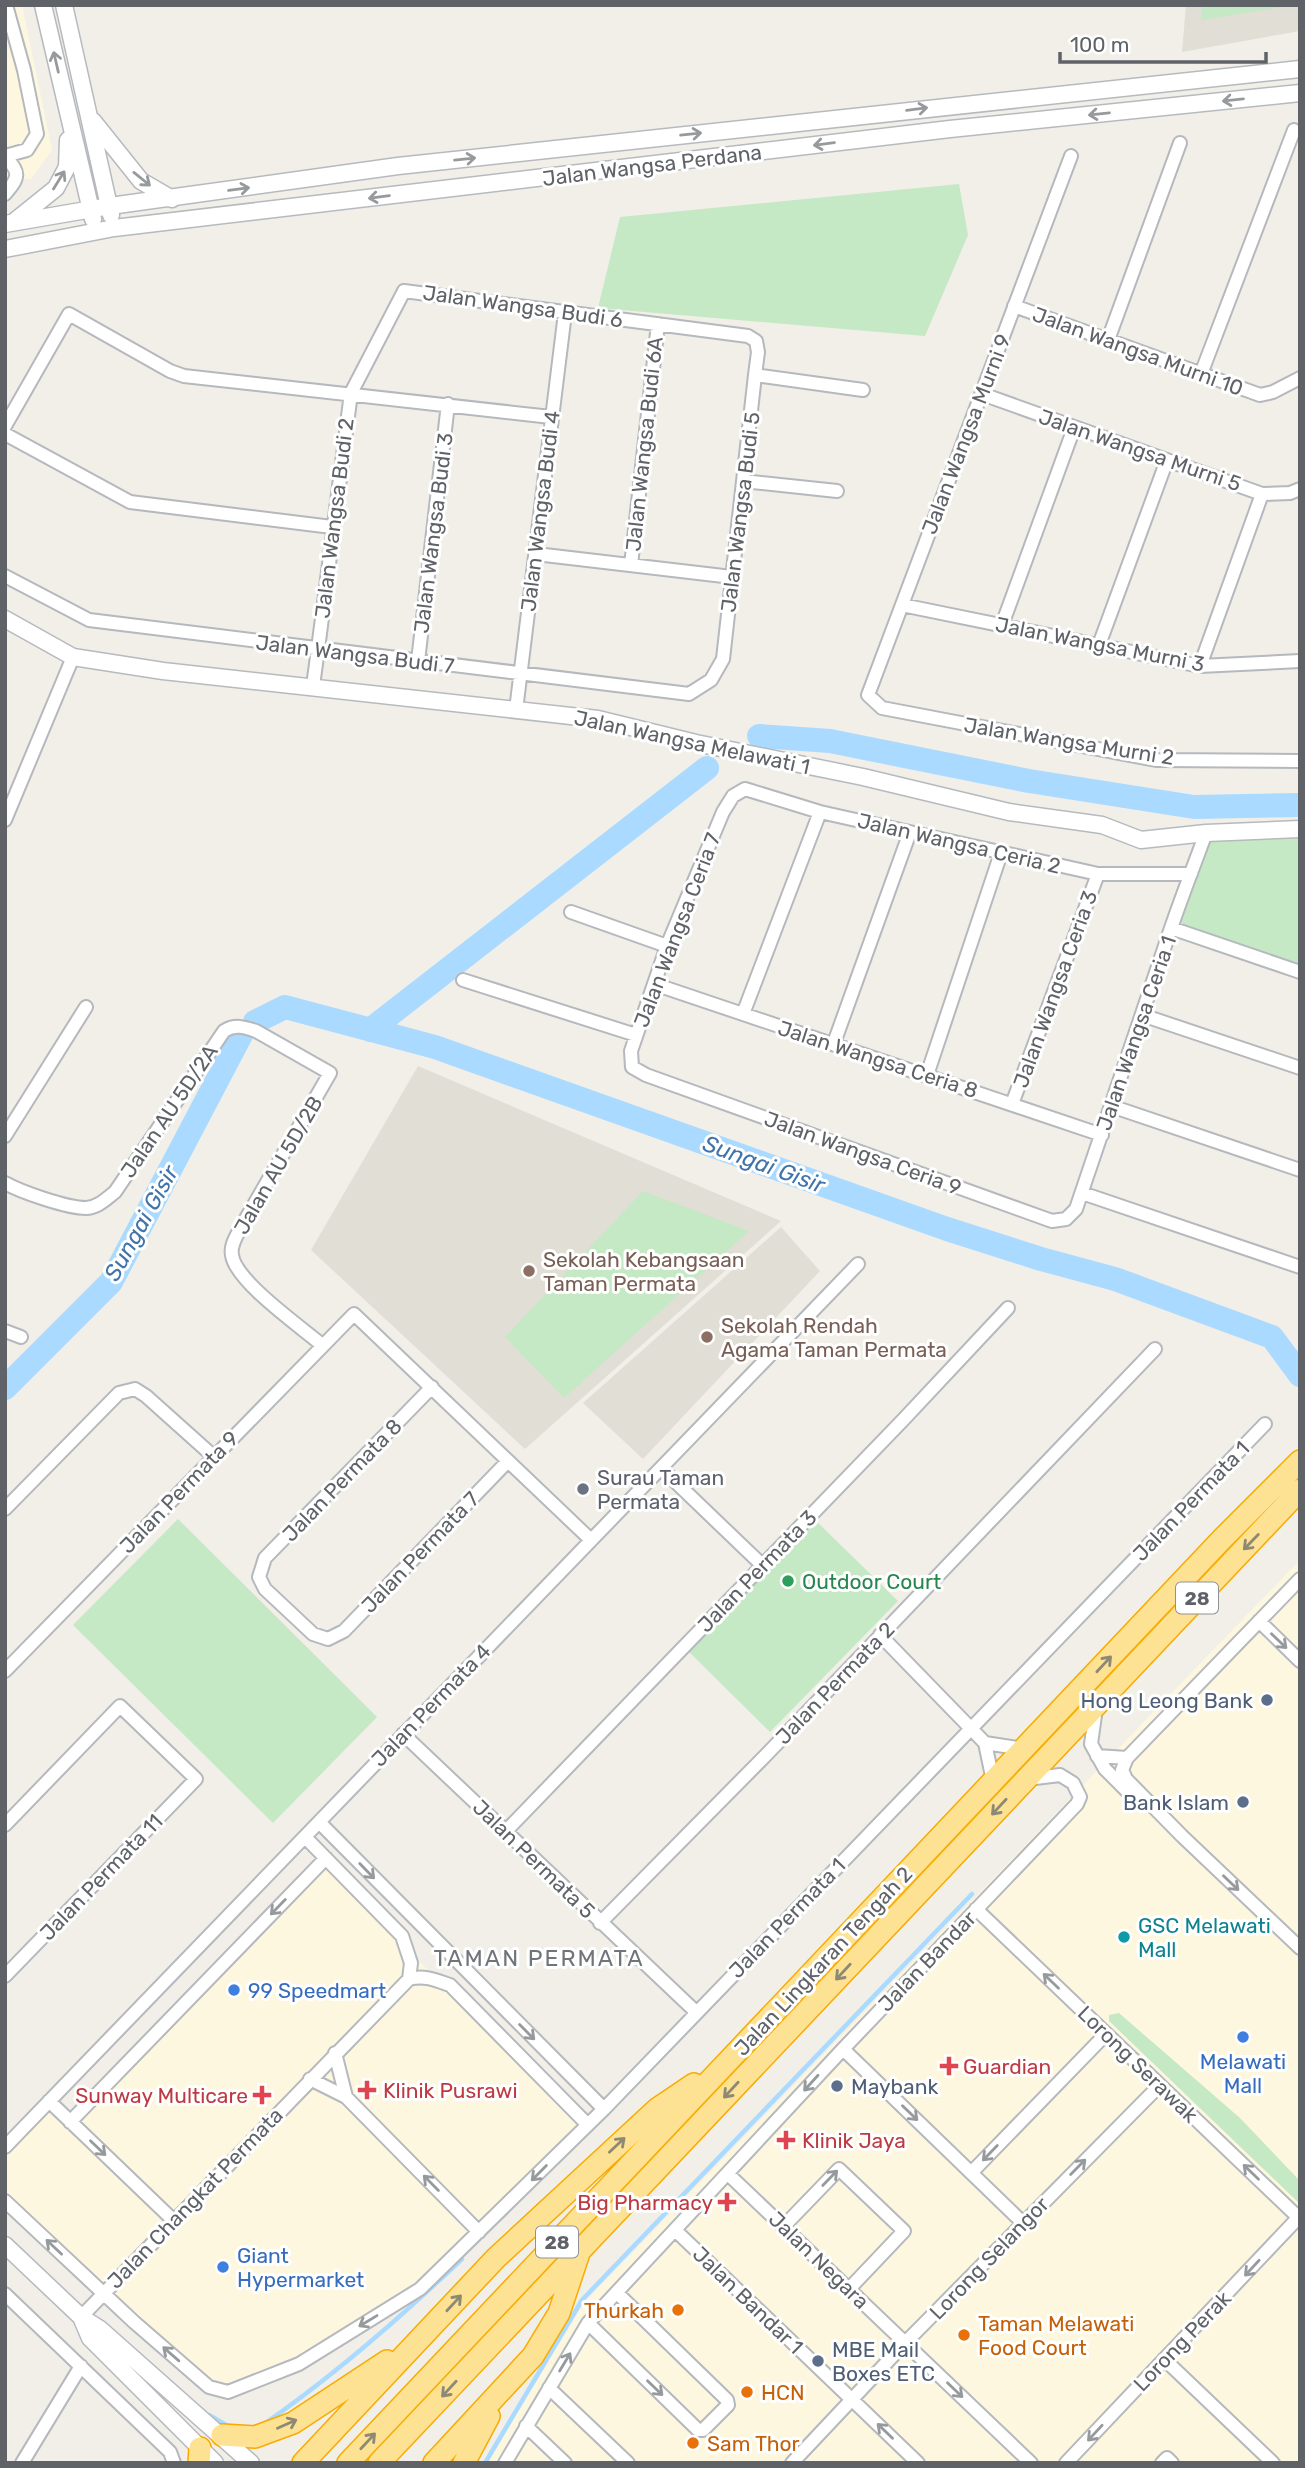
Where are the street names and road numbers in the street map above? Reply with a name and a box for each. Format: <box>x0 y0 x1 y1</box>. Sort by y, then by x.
street label: Jalan Wangsa Perdana <box>541 139 763 191</box>
street label: Jalan Wangsa Budi 6 <box>421 280 625 332</box>
street label: Jalan Wangsa Murni 10 <box>1029 301 1247 401</box>
street label: Jalan Wangsa Murni 9 <box>916 330 1016 538</box>
street label: Jalan Wangsa Budi 6A <box>620 335 668 553</box>
street label: Jalan Wangsa Murni 5 <box>1035 404 1245 496</box>
street label: Jalan Wangsa Budi 4 <box>515 409 565 613</box>
street label: Jalan Wangsa Budi 5 <box>715 410 765 614</box>
street label: Jalan Wangsa Budi 2 <box>309 417 359 619</box>
street label: Jalan Wangsa Budi 3 <box>408 431 458 635</box>
street label: Jalan Wangsa Murni 3 <box>993 611 1207 677</box>
street label: Jalan Wangsa Budi 7 <box>254 629 456 679</box>
street label: Jalan Wangsa Melawati 1 <box>572 705 812 779</box>
street label: Jalan Wangsa Murni 2 <box>962 712 1176 770</box>
street label: Jalan Wangsa Ceria 2 <box>855 807 1063 879</box>
street label: Jalan Wangsa Ceria 7 <box>628 829 726 1031</box>
street label: Jalan Wangsa Ceria 3 <box>1008 887 1102 1091</box>
street label: Jalan Wangsa Ceria 1 <box>1091 932 1181 1134</box>
street label: Jalan Wangsa Ceria 8 <box>775 1015 981 1103</box>
street label: Jalan AU 5D/2A <box>115 1040 223 1182</box>
street label: Jalan AU 5D/2B <box>228 1092 328 1238</box>
street label: Jalan Wangsa Ceria 9 <box>761 1106 965 1200</box>
street label: Jalan Permata 8 <box>277 1413 407 1547</box>
street label: Jalan Permata 9 <box>114 1426 244 1558</box>
street label: Jalan Permata 1 <box>1128 1436 1254 1566</box>
street label: Jalan Permata 7 <box>356 1486 484 1618</box>
street label: Jalan Permata 3 <box>692 1505 822 1637</box>
road number: 28 <box>1176 1582 1218 1614</box>
street label: Jalan Permata 2 <box>770 1617 900 1749</box>
street label: Jalan Permata 4 <box>366 1639 496 1771</box>
street label: Jalan Permata 5 <box>468 1794 600 1924</box>
street label: Jalan Permata 11 <box>35 1809 167 1945</box>
street label: Jalan Permata 1 <box>724 1853 850 1983</box>
street label: Jalan Lingkaran Tengah 2 <box>729 1861 917 2061</box>
street label: Jalan Bandar <box>873 1906 981 2016</box>
street label: Lorong Serawak <box>1073 2000 1203 2128</box>
street label: Jalan Changkat Permata <box>102 2102 288 2294</box>
street label: Lorong Selangor <box>924 2192 1054 2324</box>
street label: Jalan Negara <box>764 2206 874 2314</box>
road number: 28 <box>536 2226 578 2258</box>
street label: Jalan Bandar 1 <box>688 2241 808 2359</box>
street label: Lorong Perak <box>1128 2286 1236 2396</box>

